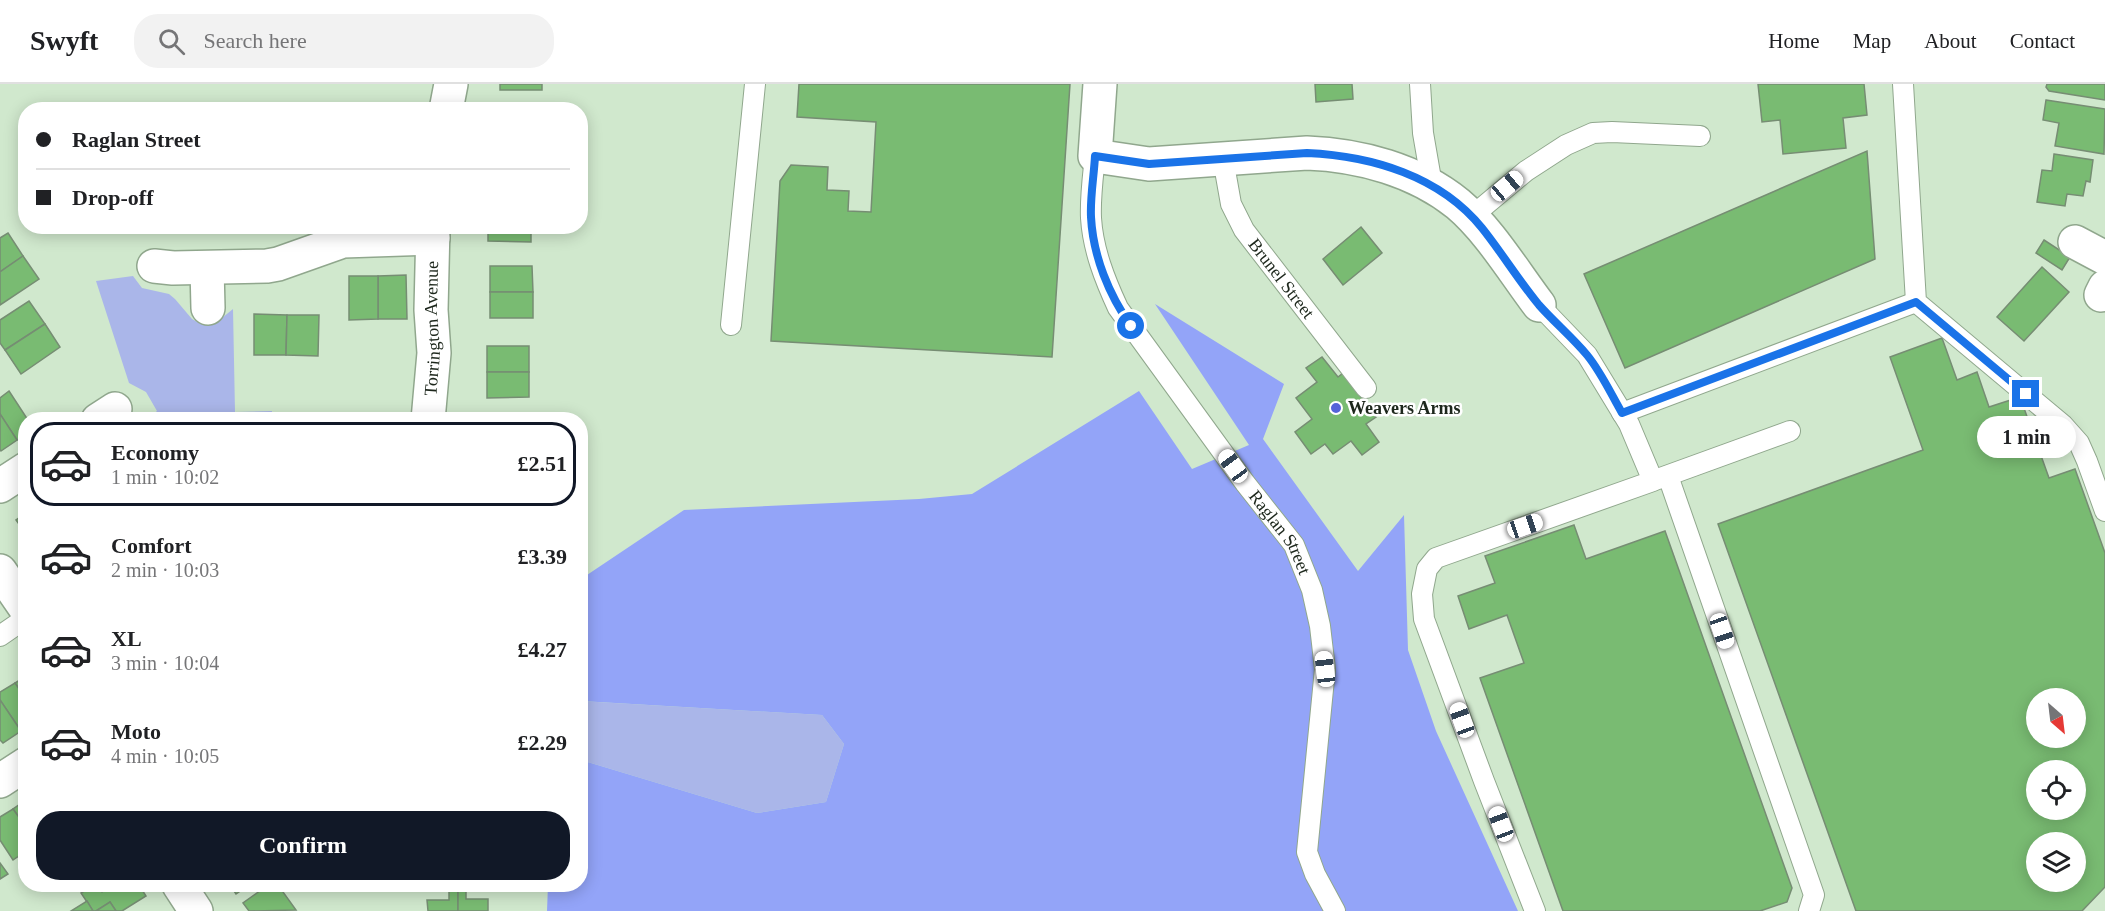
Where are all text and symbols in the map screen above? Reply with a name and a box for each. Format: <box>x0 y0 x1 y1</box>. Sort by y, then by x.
search box <box>134 14 554 68</box>
text: Swyft <box>30 25 98 56</box>
icon: search <box>155 25 188 58</box>
text: Search here <box>203 28 307 53</box>
text: Home <box>1768 29 1820 53</box>
text: Map <box>1853 29 1891 53</box>
text: About <box>1924 29 1977 53</box>
text: Contact <box>2010 29 2075 53</box>
text: Raglan Street <box>72 127 201 152</box>
car <box>1487 168 1527 204</box>
text: Drop-off <box>72 185 153 210</box>
street label: Brunel Street <box>1244 235 1319 322</box>
street label: Torrington Avenue <box>420 261 444 396</box>
route start <box>1117 312 1144 339</box>
route end <box>2012 380 2039 407</box>
place label: Weavers Arms <box>1348 398 1460 418</box>
marker: Weavers Arms <box>1329 401 1343 415</box>
callout: 1 min <box>1976 415 2076 457</box>
text: 1 min <box>2002 426 2051 448</box>
icon: car <box>39 437 93 491</box>
text: Economy <box>111 440 199 465</box>
car <box>1215 446 1251 486</box>
text: £2.51 <box>518 451 567 476</box>
text: 1 min · 10:02 <box>111 466 219 488</box>
street label: Raglan Street <box>1245 486 1315 577</box>
car <box>1505 512 1545 540</box>
icon: car <box>39 530 93 584</box>
text: Comfort <box>111 533 192 558</box>
text: £3.39 <box>518 544 567 569</box>
text: 2 min · 10:03 <box>111 559 219 581</box>
car <box>1708 611 1736 651</box>
icon: car <box>39 623 93 677</box>
text: XL <box>111 626 142 651</box>
text: £4.27 <box>518 637 567 662</box>
car <box>1314 650 1336 688</box>
text: 3 min · 10:04 <box>111 652 219 674</box>
north arrow <box>2026 688 2086 748</box>
map controls <box>2026 688 2086 892</box>
car <box>1447 700 1477 740</box>
icon: car <box>39 716 93 770</box>
text: Moto <box>111 719 161 744</box>
text: £2.29 <box>518 730 567 755</box>
text: 4 min · 10:05 <box>111 745 219 767</box>
button: locate <box>2026 760 2086 820</box>
car <box>1486 804 1516 844</box>
button: Confirm <box>36 811 570 880</box>
button: layers <box>2026 832 2086 892</box>

